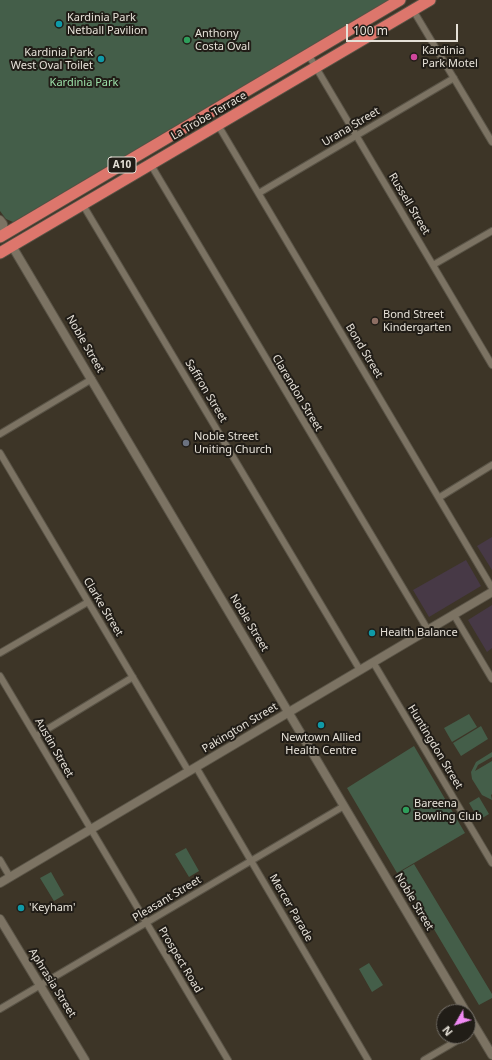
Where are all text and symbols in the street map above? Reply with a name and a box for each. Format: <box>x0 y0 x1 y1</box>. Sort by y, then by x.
place label: Kardinia Park Netball Pavilion <box>67 11 147 37</box>
scale bar <box>348 16 460 42</box>
marker: Kardinia Park Netball Pavilion <box>54 19 64 29</box>
text: 100 m <box>353 22 388 39</box>
place label: Anthony Costa Oval <box>195 27 250 53</box>
marker: Anthony Costa Oval <box>182 35 192 45</box>
place label: Kardinia Park Motel <box>422 44 478 70</box>
place label: Kardinia Park West Oval Toilet <box>11 46 93 72</box>
marker: Kardinia Park Motel <box>409 52 419 62</box>
marker: Kardinia Park West Oval Toilet <box>96 54 106 64</box>
park label: Kardinia Park <box>50 76 118 90</box>
street label: La Trobe Terrace <box>169 89 249 143</box>
street label: Urana Street <box>320 105 382 149</box>
road number: A10 <box>108 157 136 173</box>
street label: Russell Street <box>385 171 433 237</box>
place label: Bond Street Kindergarten <box>383 308 451 334</box>
street label: Noble Street <box>63 313 107 375</box>
marker: Bond Street Kindergarten <box>370 316 380 326</box>
street label: Bond Street <box>343 321 385 381</box>
street label: Clarendon Street <box>269 352 325 434</box>
street label: Saffron Street <box>182 357 230 425</box>
place label: Noble Street Uniting Church <box>194 430 272 456</box>
marker: Noble Street Uniting Church <box>181 438 191 448</box>
street label: Clarke Street <box>80 575 126 639</box>
street label: Noble Street <box>227 592 271 654</box>
place label: Health Balance <box>380 626 458 640</box>
marker: Health Balance <box>367 628 377 638</box>
street label: Pakington Street <box>200 700 280 756</box>
street label: Huntingdon Street <box>405 702 465 792</box>
street label: Austin Street <box>32 716 76 780</box>
marker: Newtown Allied Health Centre <box>316 720 326 730</box>
place label: Newtown Allied Health Centre <box>281 731 361 757</box>
place label: Bareena Bowling Club <box>414 797 482 823</box>
marker: Bareena Bowling Club <box>401 805 411 815</box>
street label: Noble Street <box>392 871 436 933</box>
street label: Mercer Parade <box>266 872 316 944</box>
street label: Pleasant Street <box>130 873 204 925</box>
place label: 'Keyham' <box>29 901 75 915</box>
marker: 'Keyham' <box>16 903 26 913</box>
street label: Prospect Road <box>155 925 205 995</box>
street label: Aphrasia Street <box>25 946 79 1020</box>
north arrow <box>436 1004 476 1044</box>
text: N <box>438 1023 456 1039</box>

